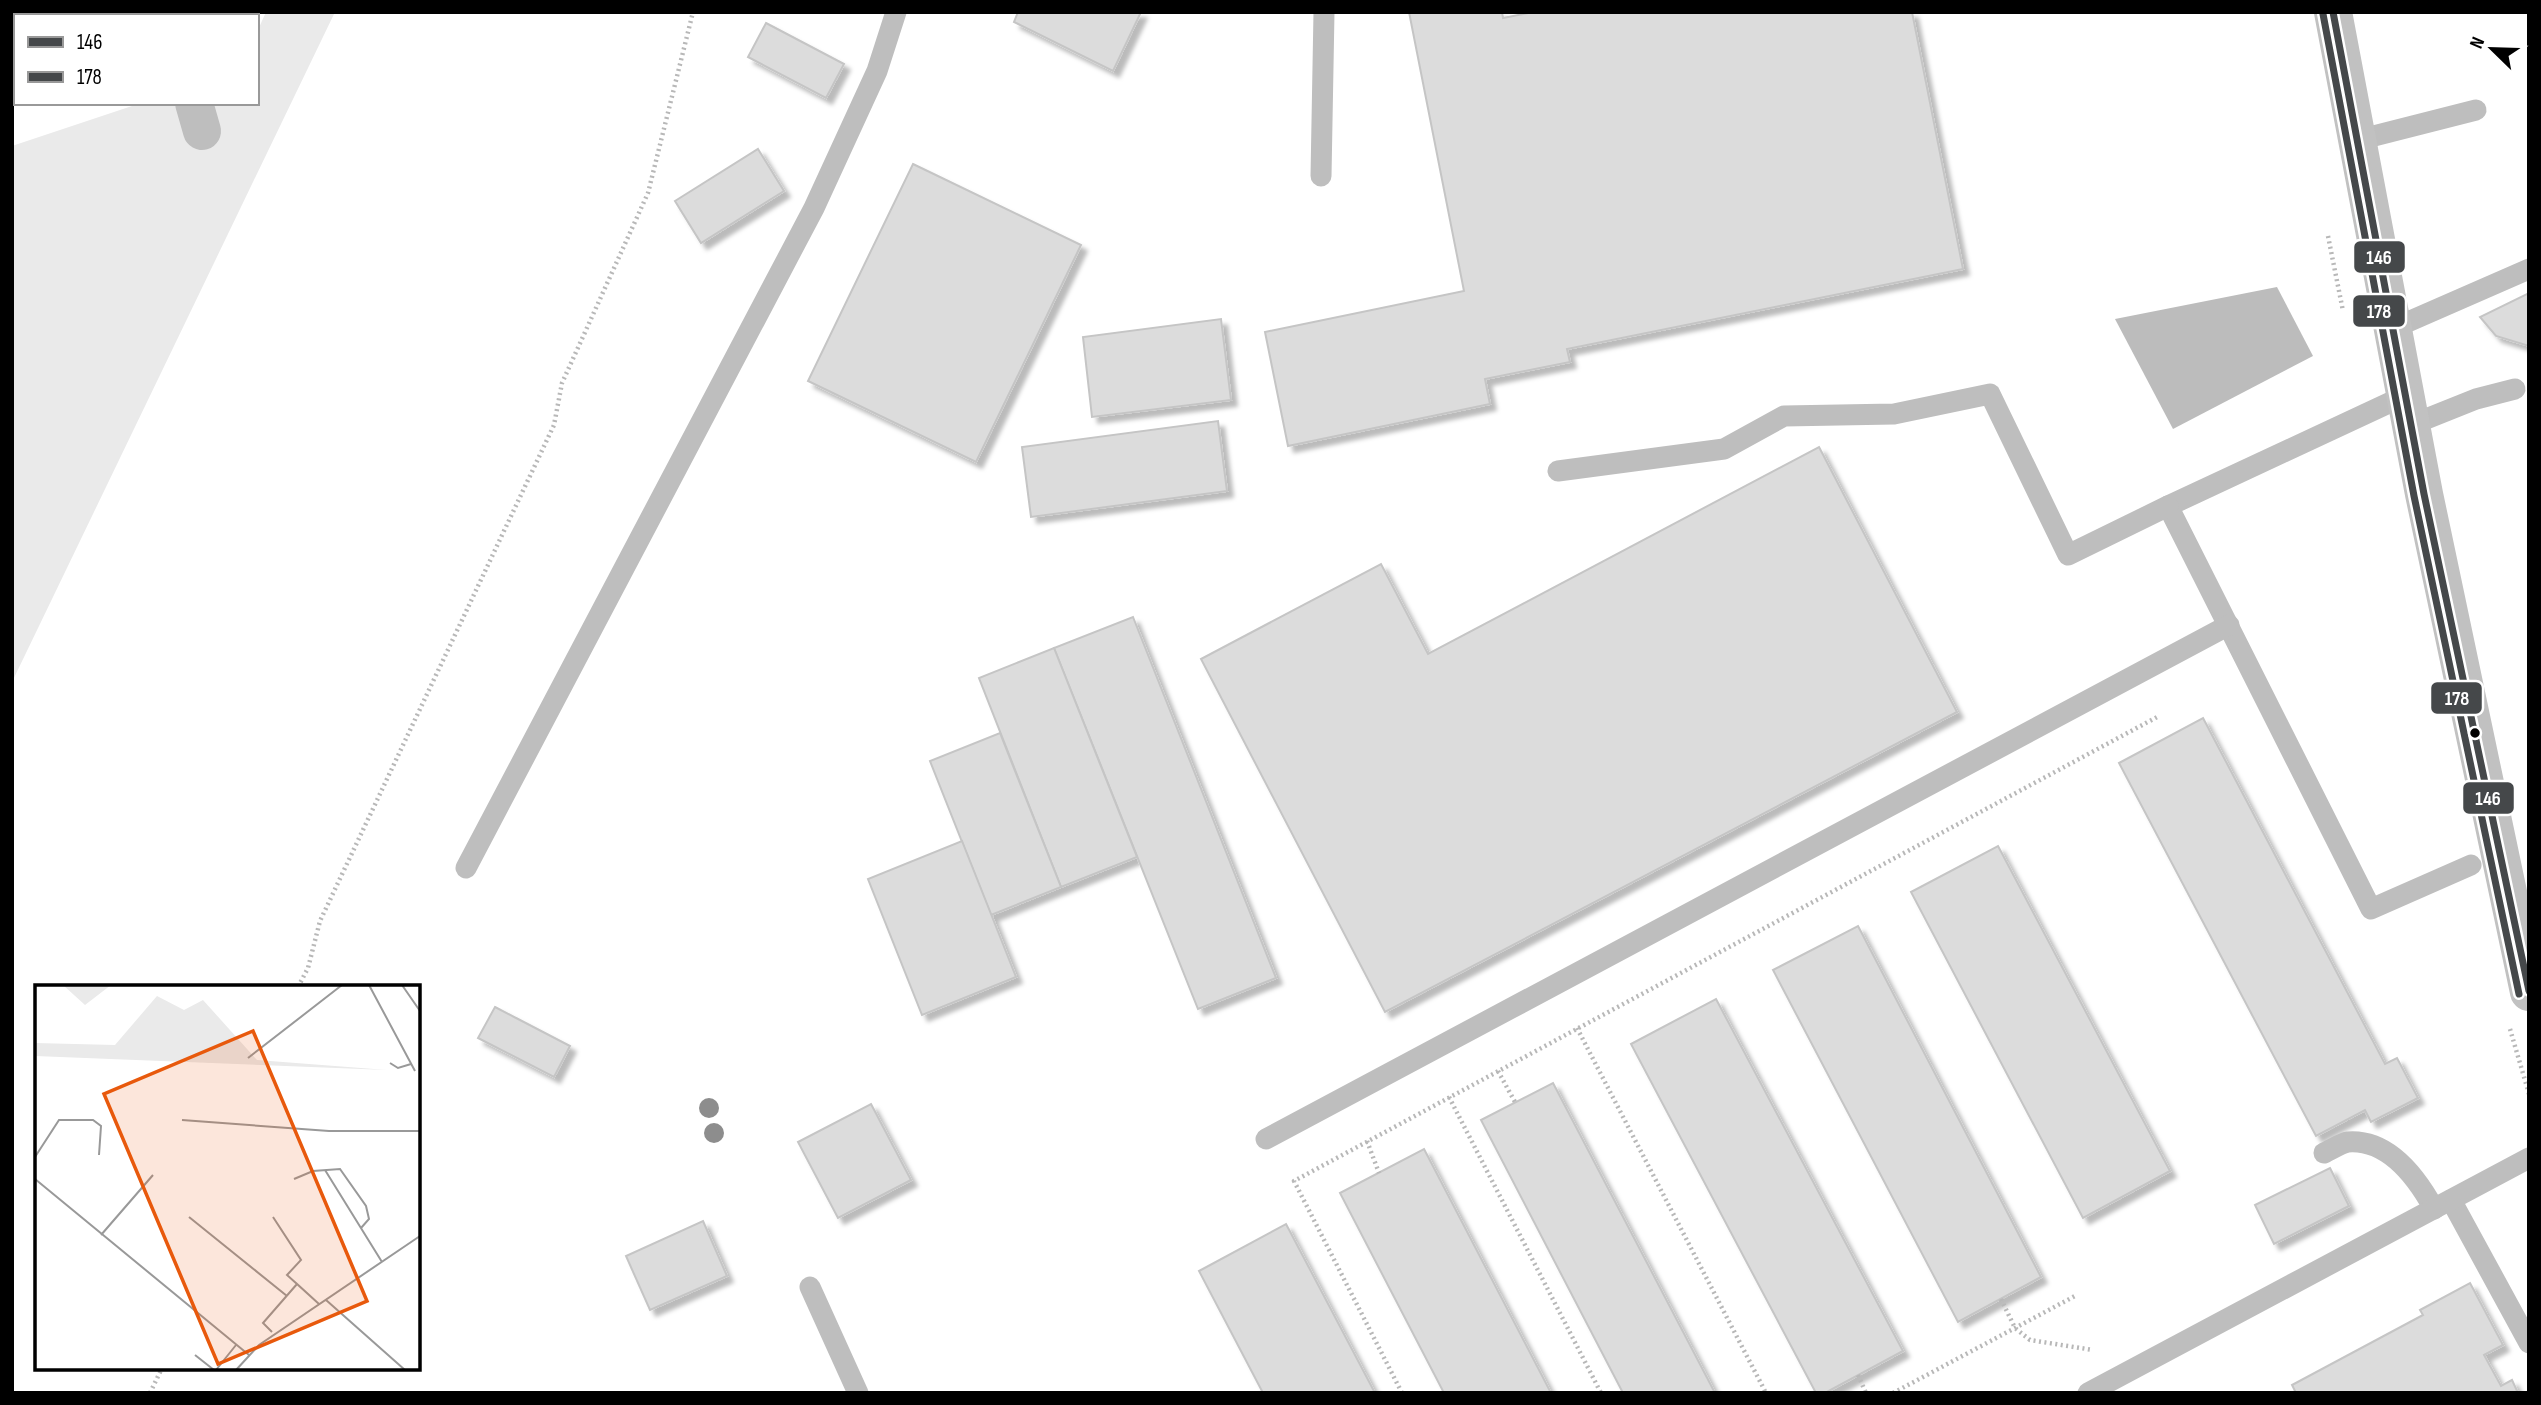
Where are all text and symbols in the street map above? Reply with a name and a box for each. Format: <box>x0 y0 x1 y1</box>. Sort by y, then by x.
legend <box>14 14 259 105</box>
north arrow <box>2457 14 2527 84</box>
text: 146 <box>77 30 102 55</box>
text: N <box>2465 34 2490 52</box>
text: 178 <box>77 65 102 90</box>
line badge: 146 <box>2353 240 2406 274</box>
text: 146 <box>2366 247 2392 270</box>
line badge: 178 <box>2352 294 2406 328</box>
text: 178 <box>2367 301 2391 324</box>
line badge: 178 <box>2430 681 2483 715</box>
text: 178 <box>2445 688 2469 711</box>
unlabelled marker <box>2468 726 2482 740</box>
line badge: 146 <box>2462 781 2515 815</box>
text: 146 <box>2475 788 2501 811</box>
inset map <box>35 985 420 1370</box>

